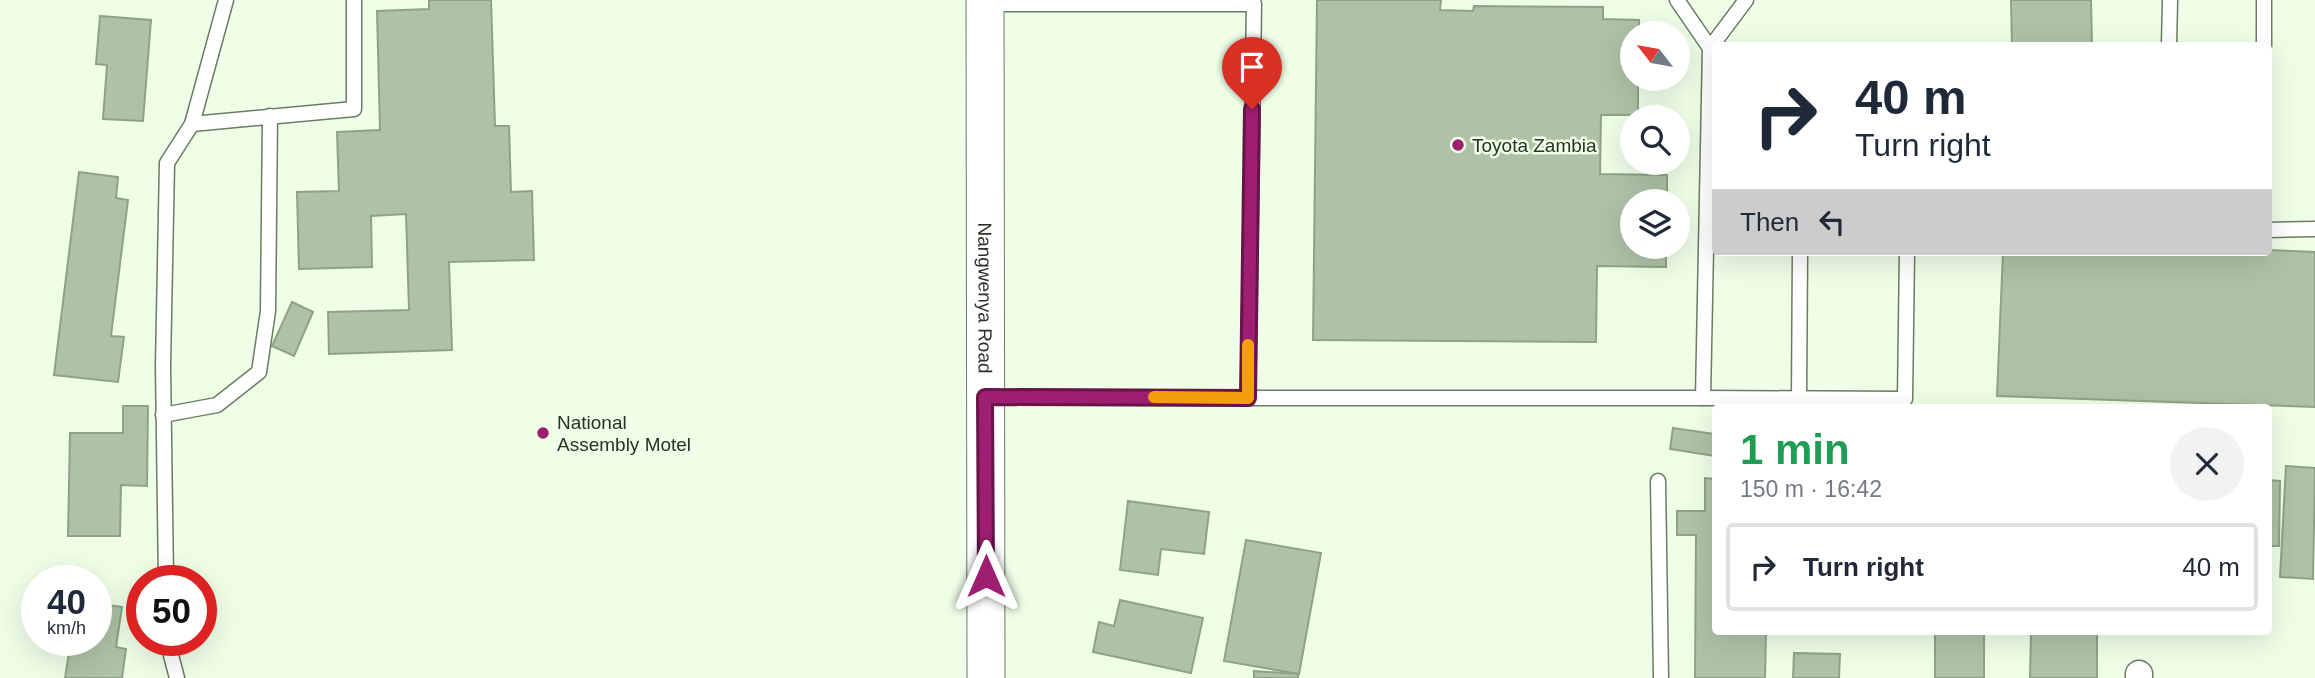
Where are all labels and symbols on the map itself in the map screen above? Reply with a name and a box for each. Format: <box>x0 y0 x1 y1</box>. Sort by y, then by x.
north arrow <box>1620 21 1690 91</box>
pin <box>1222 37 1282 109</box>
place label: Toyota Zambia <box>1472 135 1597 156</box>
marker: Toyota Zambia <box>1450 137 1466 153</box>
street label: Nangwenya Road <box>974 222 996 374</box>
place label: National Assembly Motel <box>557 412 691 455</box>
marker: National Assembly Motel <box>535 425 551 441</box>
position arrow <box>949 539 1023 613</box>
speed limit sign: 50 <box>126 565 217 656</box>

